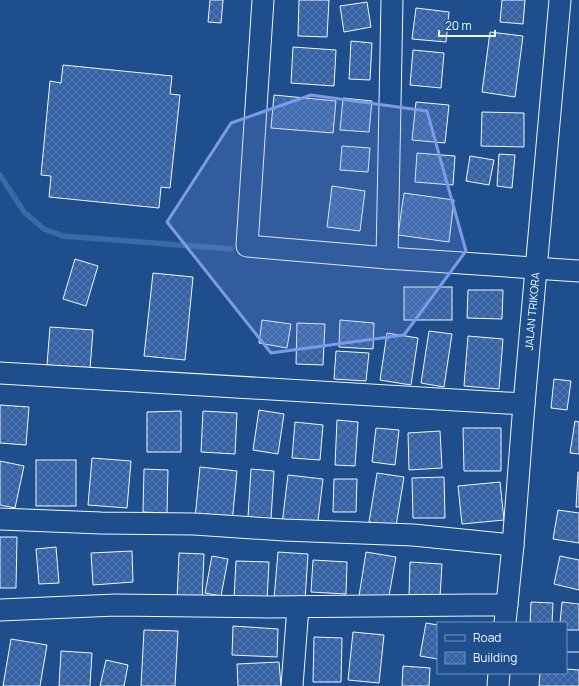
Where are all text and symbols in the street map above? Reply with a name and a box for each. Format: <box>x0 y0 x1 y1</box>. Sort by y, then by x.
scale bar <box>439 12 495 38</box>
text: 20 m <box>445 17 472 34</box>
street label: JALAN TRIKORA <box>521 271 543 351</box>
legend <box>437 622 567 674</box>
text: Road <box>473 629 501 646</box>
text: Building <box>473 649 517 666</box>

